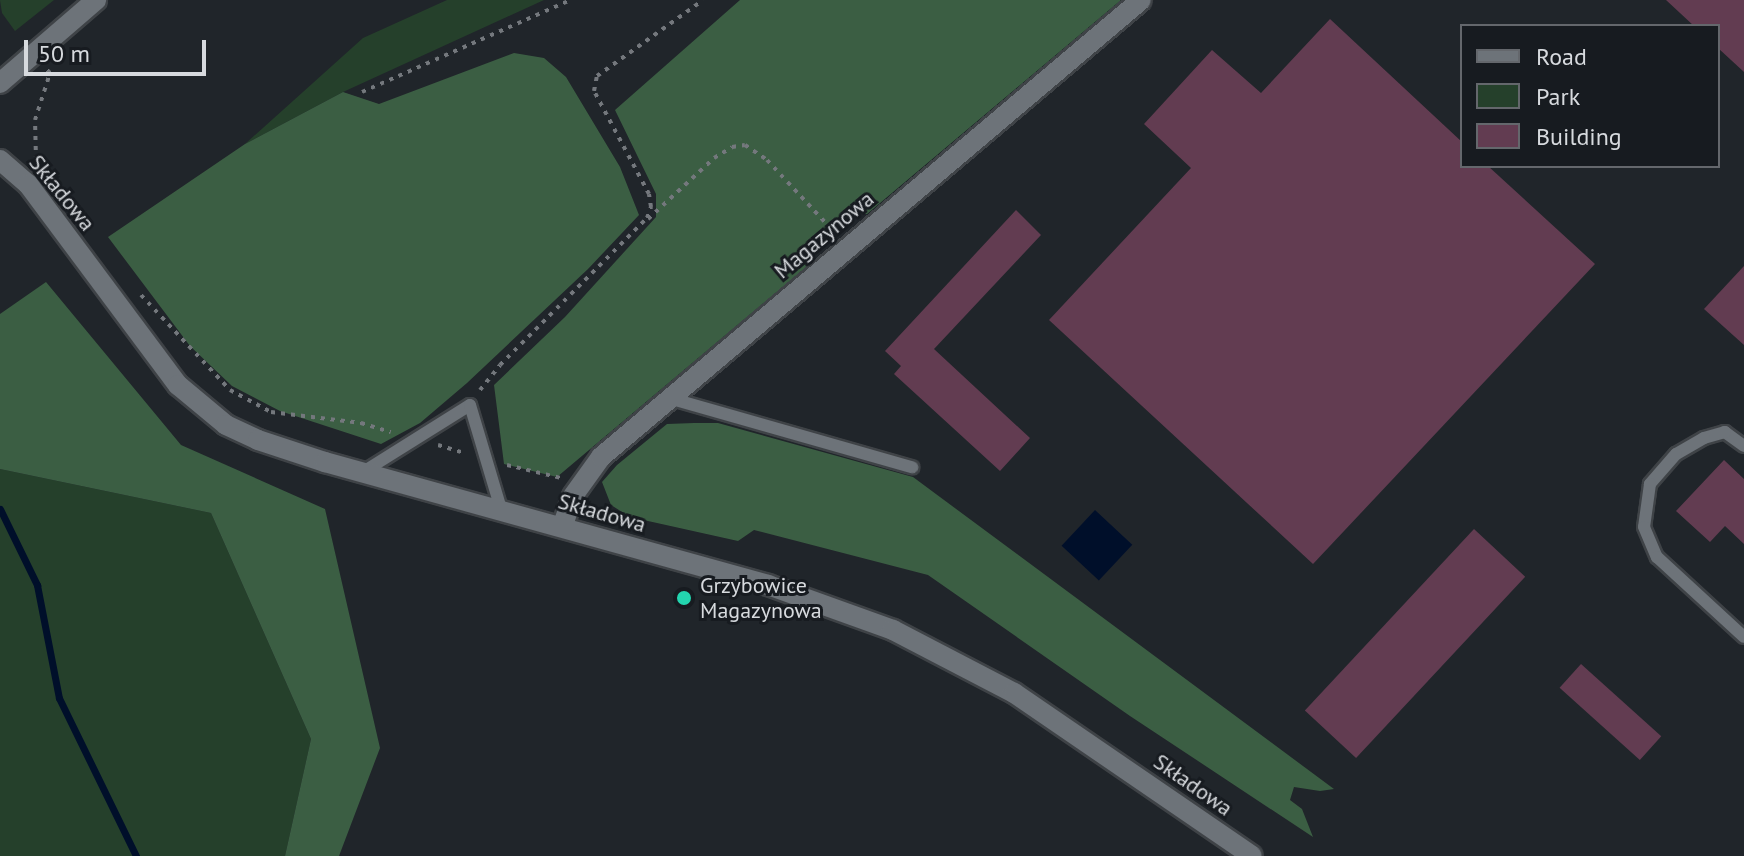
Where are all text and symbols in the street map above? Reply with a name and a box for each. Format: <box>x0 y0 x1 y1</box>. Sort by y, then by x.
scale bar <box>28 24 210 74</box>
legend <box>1460 24 1720 168</box>
text: 50 m <box>38 38 90 69</box>
text: Road <box>1536 41 1587 72</box>
text: Park <box>1536 81 1580 112</box>
text: Building <box>1536 121 1622 152</box>
street label: Składowa <box>23 150 101 236</box>
street label: Magazynowa <box>769 186 879 284</box>
street label: Składowa <box>555 488 649 538</box>
place label: Grzybowice Magazynowa <box>700 572 822 624</box>
marker: Grzybowice Magazynowa <box>675 589 693 607</box>
street label: Składowa <box>1149 748 1237 822</box>

